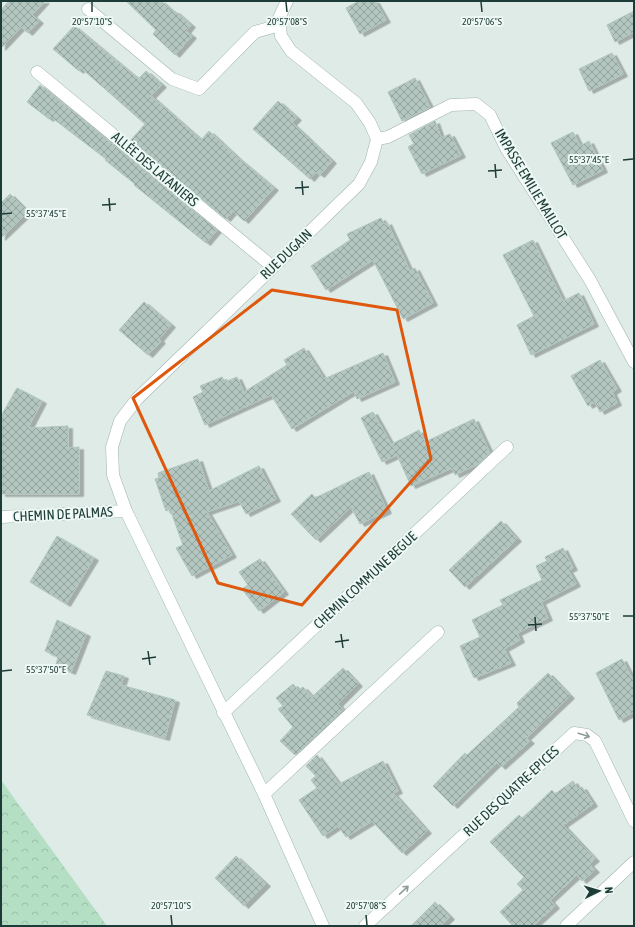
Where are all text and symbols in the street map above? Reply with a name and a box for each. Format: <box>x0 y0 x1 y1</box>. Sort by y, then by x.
text: 20°57'10"S <box>72 16 112 27</box>
text: 20°57'08"S <box>267 16 307 27</box>
text: 20°57'06"S <box>462 16 502 27</box>
street label: IMPASSE EMILIE MAILLOT <box>492 126 570 242</box>
street label: ALLÉE DES LATANIERS <box>108 128 202 210</box>
text: 55°37'45"E <box>569 154 610 165</box>
text: 55°37'45"E <box>26 208 67 219</box>
street label: RUE DUGAIN <box>257 226 315 282</box>
street label: CHEMIN DE PALMAS <box>13 503 113 525</box>
street label: CHEMIN COMMUNE BEGUE <box>310 528 420 632</box>
text: 55°37'50"E <box>569 611 610 622</box>
text: 55°37'50"E <box>26 664 67 675</box>
one-way arrow <box>577 732 590 739</box>
street label: RUE DES QUATRE-EPICES <box>460 743 562 839</box>
north arrow <box>579 871 619 911</box>
one-way arrow <box>399 885 409 895</box>
text: N <box>603 886 615 894</box>
text: 20°57'10"S <box>151 900 191 911</box>
text: 20°57'08"S <box>346 900 386 911</box>

